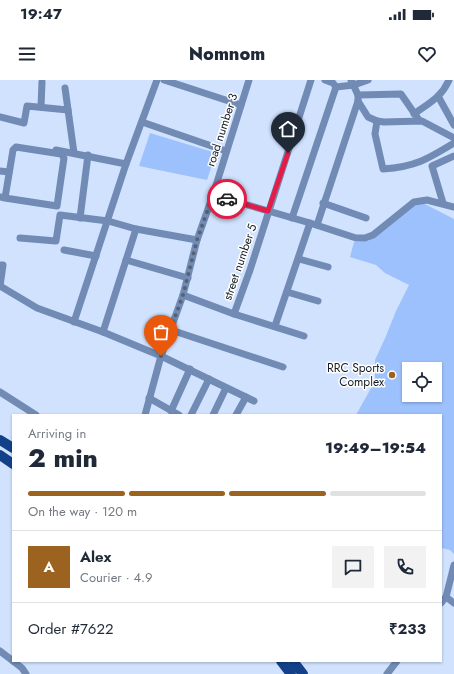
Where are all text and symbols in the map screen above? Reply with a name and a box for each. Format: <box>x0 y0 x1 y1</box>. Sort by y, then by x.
text: 19:47 <box>20 3 62 25</box>
text: Nomnom <box>189 41 265 67</box>
icon: menu <box>16 43 38 65</box>
icon: heart <box>416 43 438 65</box>
street label: road number 3 <box>202 91 242 169</box>
pin <box>271 112 305 153</box>
icon: home <box>277 118 299 140</box>
courier <box>207 179 247 219</box>
icon: car <box>216 188 238 210</box>
street label: street number 5 <box>218 221 262 303</box>
pin <box>144 315 178 356</box>
icon: bag <box>150 321 172 343</box>
place label: RRC Sports Complex <box>327 359 385 391</box>
map controls <box>402 362 442 402</box>
button: locate <box>402 362 442 402</box>
marker: RRC Sports Complex <box>387 370 397 380</box>
text: Arriving in <box>28 424 86 443</box>
text: 19:49–19:54 <box>325 437 426 459</box>
text: 2 min <box>28 439 98 477</box>
text: On the way · 120 m <box>28 502 137 521</box>
text: Alex <box>80 546 111 568</box>
button: chat <box>332 546 374 588</box>
button: phone <box>384 546 426 588</box>
text: A <box>43 556 55 578</box>
text: Courier · 4.9 <box>80 568 153 587</box>
text: Order #7622 <box>28 618 114 640</box>
text: ₹233 <box>389 618 426 640</box>

